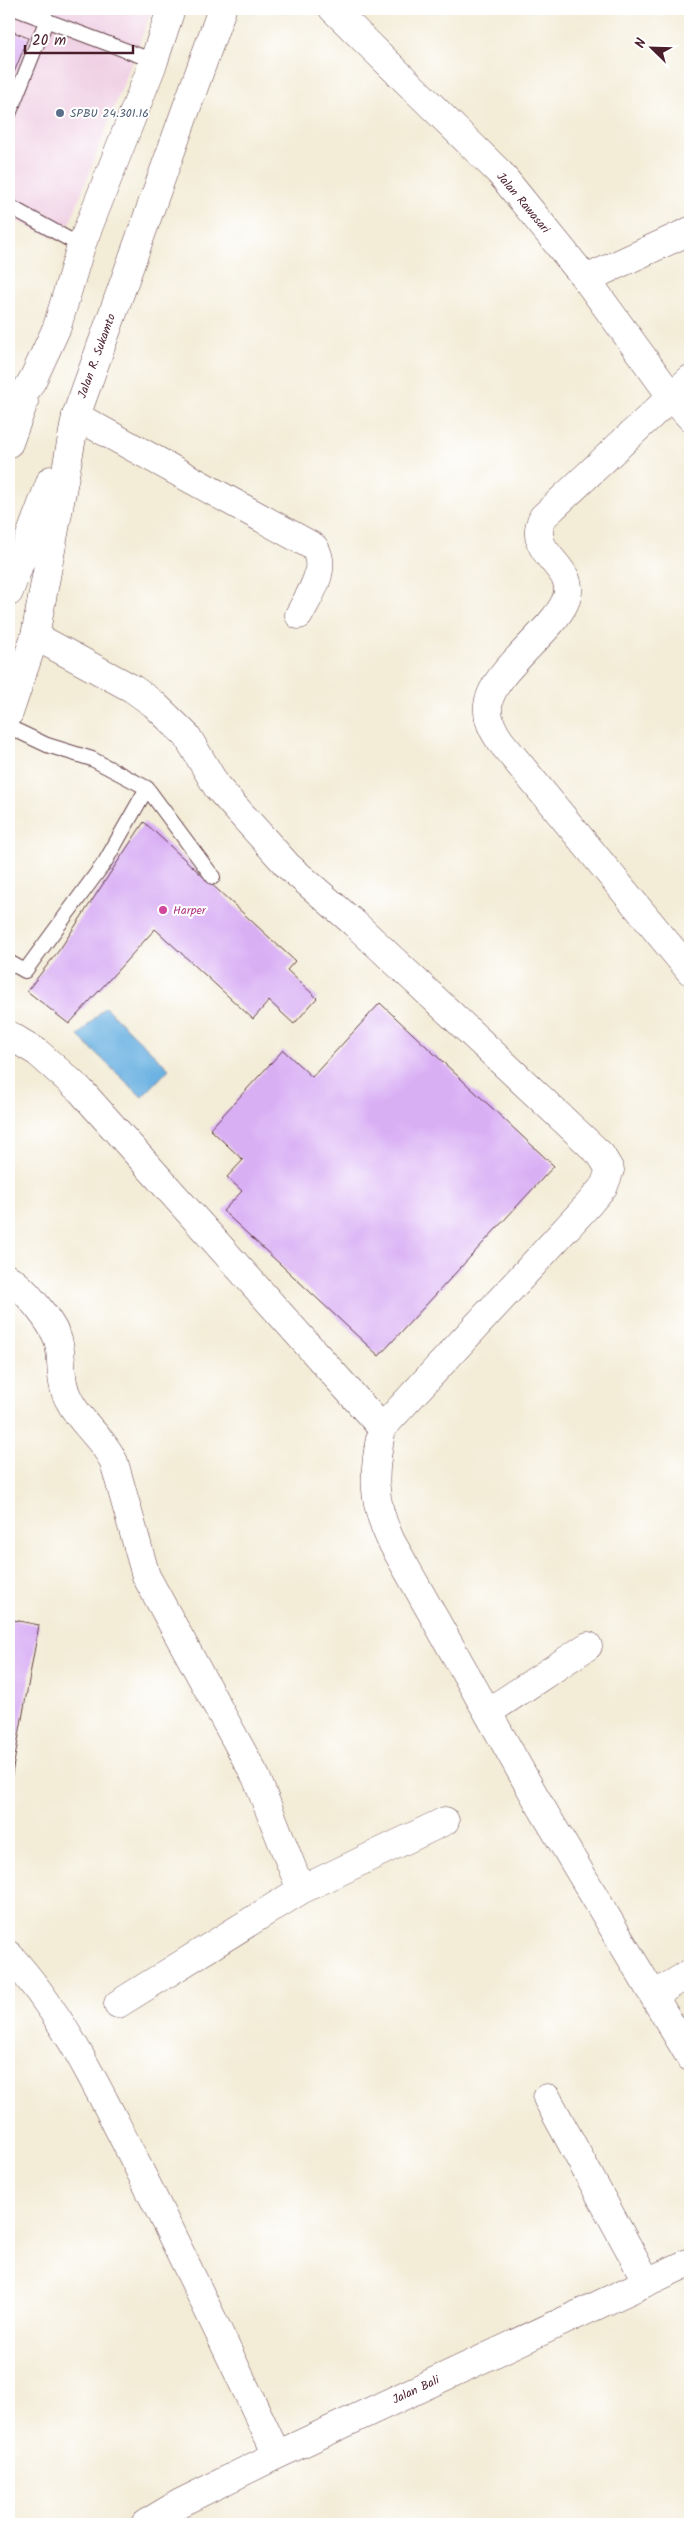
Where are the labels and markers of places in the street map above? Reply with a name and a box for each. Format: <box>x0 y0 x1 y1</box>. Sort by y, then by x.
place label: SPBU 24.301.16 <box>70 104 149 123</box>
marker: SPBU 24.301.16 <box>54 107 66 119</box>
place label: Harper <box>173 901 207 920</box>
marker: Harper <box>157 904 169 916</box>

